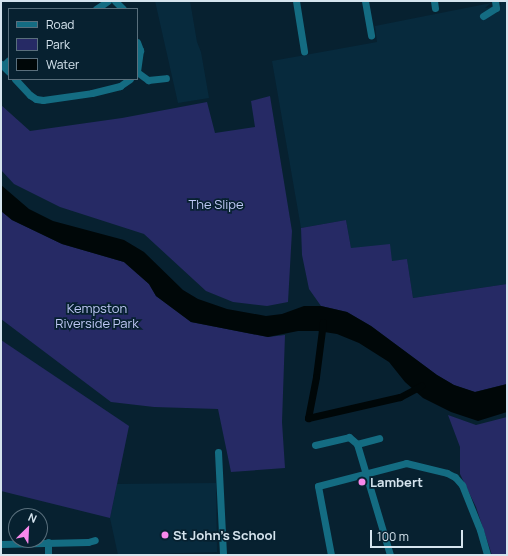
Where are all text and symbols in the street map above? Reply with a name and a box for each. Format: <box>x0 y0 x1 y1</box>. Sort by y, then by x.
legend <box>8 8 138 80</box>
text: Road <box>46 16 74 33</box>
text: Park <box>46 36 70 53</box>
text: Water <box>46 56 79 73</box>
park label: The Slipe <box>188 196 244 212</box>
park label: Kempston Riverside Park <box>55 301 139 332</box>
place label: Lambert <box>370 474 423 490</box>
marker: Lambert <box>357 477 367 487</box>
north arrow <box>8 508 48 548</box>
text: N <box>26 509 39 526</box>
scale bar <box>372 522 465 548</box>
place label: St John's School <box>173 527 276 543</box>
text: 100 m <box>377 528 409 545</box>
marker: St John's School <box>160 530 170 540</box>

